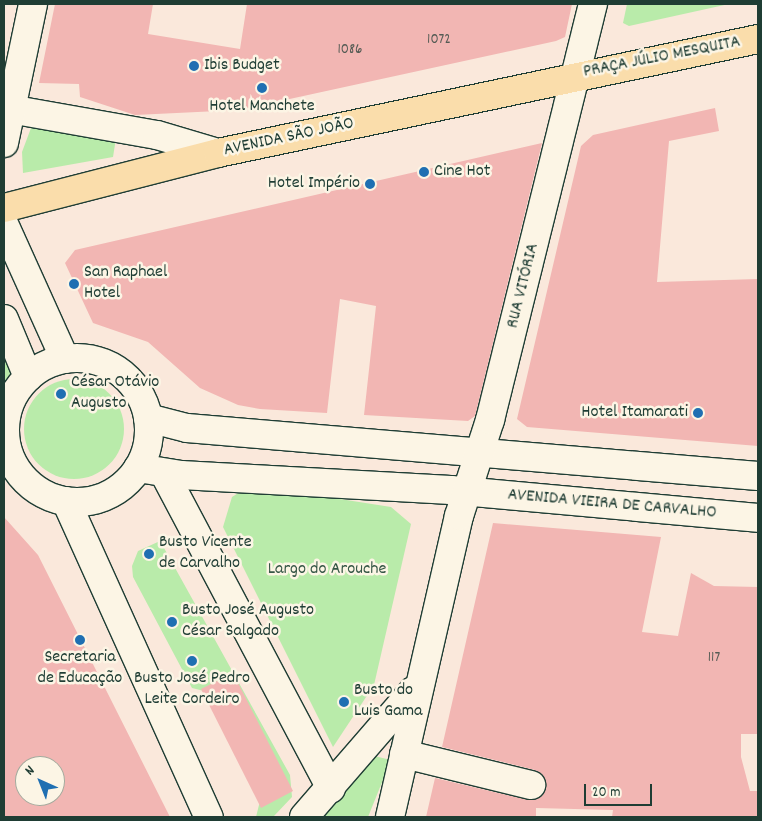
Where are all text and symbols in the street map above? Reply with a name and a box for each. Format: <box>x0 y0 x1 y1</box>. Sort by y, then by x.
house number: 1072 <box>427 32 451 50</box>
street label: PRAÇA JÚLIO MESQUITA <box>582 32 742 84</box>
house number: 1086 <box>338 42 362 60</box>
place label: Ibis Budget <box>204 55 280 77</box>
marker: Ibis Budget <box>188 60 200 72</box>
marker: Hotel Manchete <box>256 82 268 94</box>
place label: Hotel Manchete <box>209 96 315 118</box>
street label: AVENIDA SÃO JOÃO <box>222 114 356 162</box>
place label: Cine Hot <box>434 161 490 183</box>
marker: Cine Hot <box>418 166 430 178</box>
place label: Hotel Império <box>268 173 360 195</box>
marker: Hotel Império <box>364 178 376 190</box>
street label: RUA VITÓRIA <box>503 241 545 331</box>
place label: San Raphael Hotel <box>84 263 167 306</box>
marker: San Raphael Hotel <box>68 278 80 290</box>
place label: César Otávio Augusto <box>71 373 159 416</box>
marker: César Otávio Augusto <box>55 388 67 400</box>
place label: Hotel Itamarati <box>581 402 688 424</box>
marker: Hotel Itamarati <box>692 407 704 419</box>
street label: AVENIDA VIEIRA DE CARVALHO <box>507 485 717 525</box>
place label: Busto Vicente de Carvalho <box>159 533 252 576</box>
marker: Busto Vicente de Carvalho <box>143 548 155 560</box>
park label: Largo do Arouche <box>268 559 386 581</box>
place label: Busto José Augusto César Salgado <box>182 601 314 644</box>
marker: Busto José Augusto César Salgado <box>166 616 178 628</box>
marker: Secretaria de Educação <box>74 634 86 646</box>
place label: Secretaria de Educação <box>38 648 122 691</box>
house number: 117 <box>708 650 720 668</box>
marker: Busto José Pedro Leite Cordeiro <box>186 655 198 667</box>
place label: Busto José Pedro Leite Cordeiro <box>134 669 250 712</box>
place label: Busto do Luis Gama <box>354 681 422 724</box>
marker: Busto do Luis Gama <box>338 696 350 708</box>
north arrow <box>15 756 65 806</box>
text: N <box>21 761 40 781</box>
scale bar <box>587 774 654 806</box>
text: 20 m <box>592 782 620 804</box>

